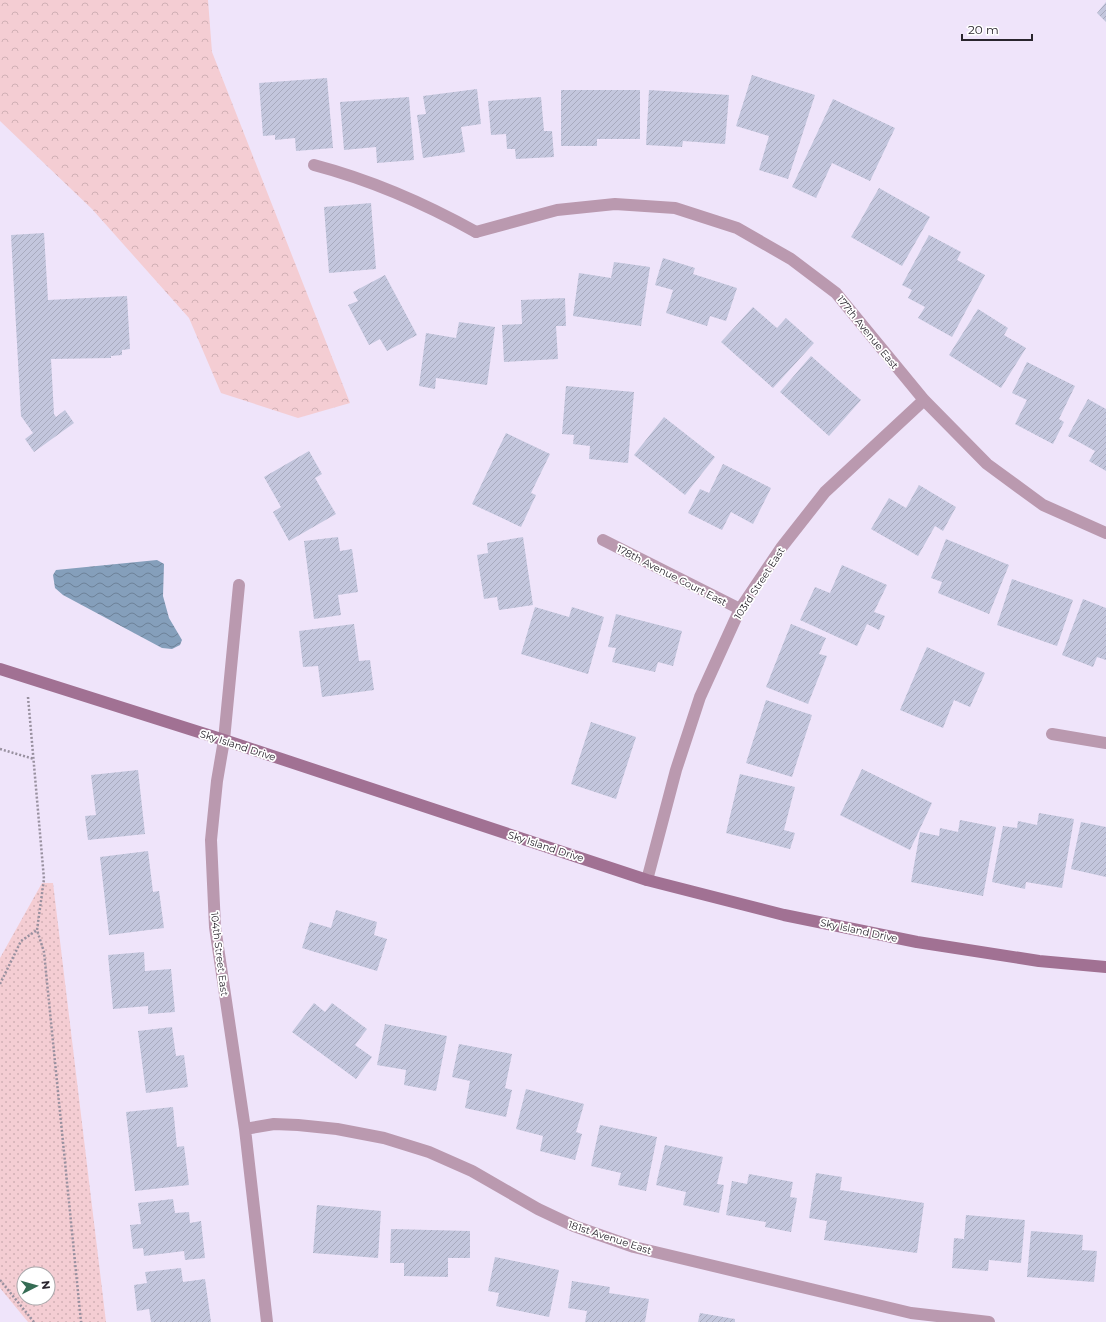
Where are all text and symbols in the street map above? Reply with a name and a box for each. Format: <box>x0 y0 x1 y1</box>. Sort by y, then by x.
scale bar <box>962 16 1032 42</box>
text: 20 m <box>968 22 999 37</box>
street label: 177th Avenue East <box>834 293 901 372</box>
street label: 178th Avenue Court East <box>615 542 729 609</box>
street label: 103rd Street East <box>731 545 788 622</box>
street label: Sky Island Drive <box>198 727 277 764</box>
street label: Sky Island Drive <box>506 828 585 865</box>
street label: 104th Street East <box>208 911 231 997</box>
street label: Sky Island Drive <box>819 916 899 945</box>
street label: 181st Avenue East <box>566 1218 653 1257</box>
north arrow <box>16 1266 56 1306</box>
text: N <box>39 1280 53 1290</box>

